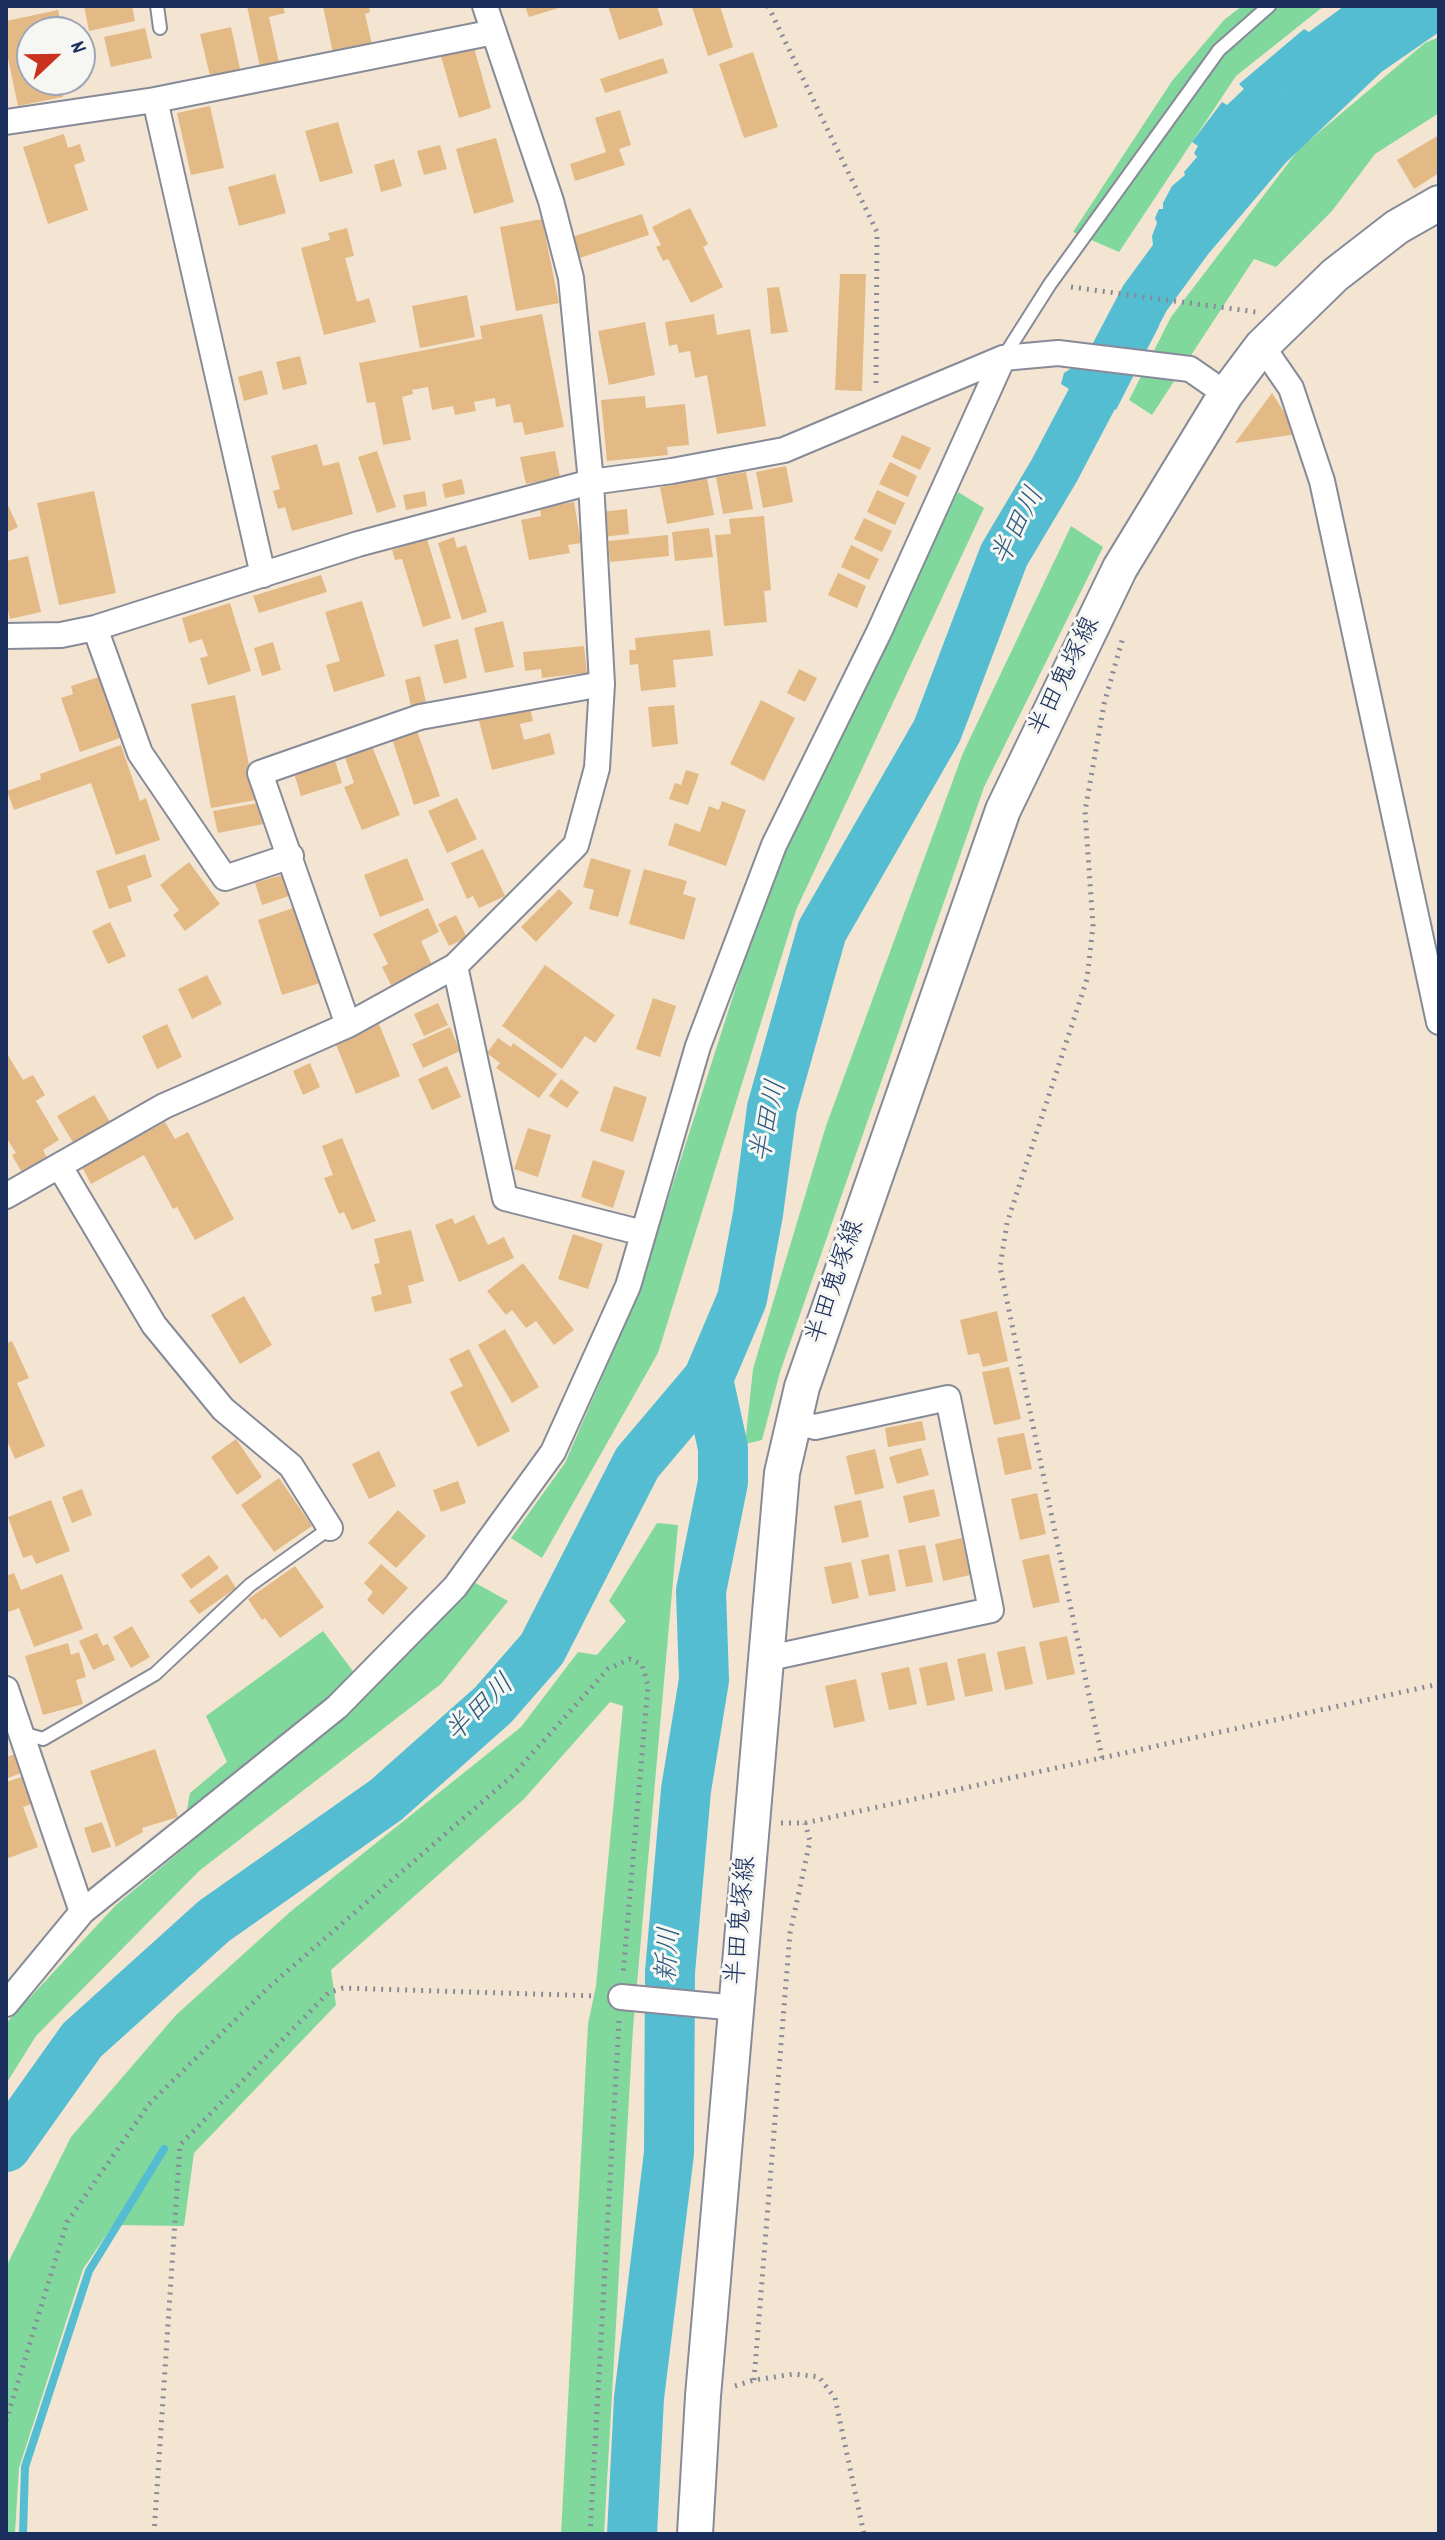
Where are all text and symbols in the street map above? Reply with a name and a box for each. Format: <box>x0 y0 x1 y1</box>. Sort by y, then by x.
north arrow <box>16 16 96 96</box>
text: N <box>60 37 93 58</box>
water label: 半田川 <box>987 483 1055 573</box>
street label: 半田鬼塚線 <box>1024 613 1110 743</box>
water label: 半田川 <box>747 1077 797 1167</box>
street label: 半田鬼塚線 <box>802 1216 874 1350</box>
water label: 半田川 <box>440 1670 524 1752</box>
street label: 半田鬼塚線 <box>723 1855 765 1987</box>
water label: 新川 <box>653 1926 691 1984</box>

